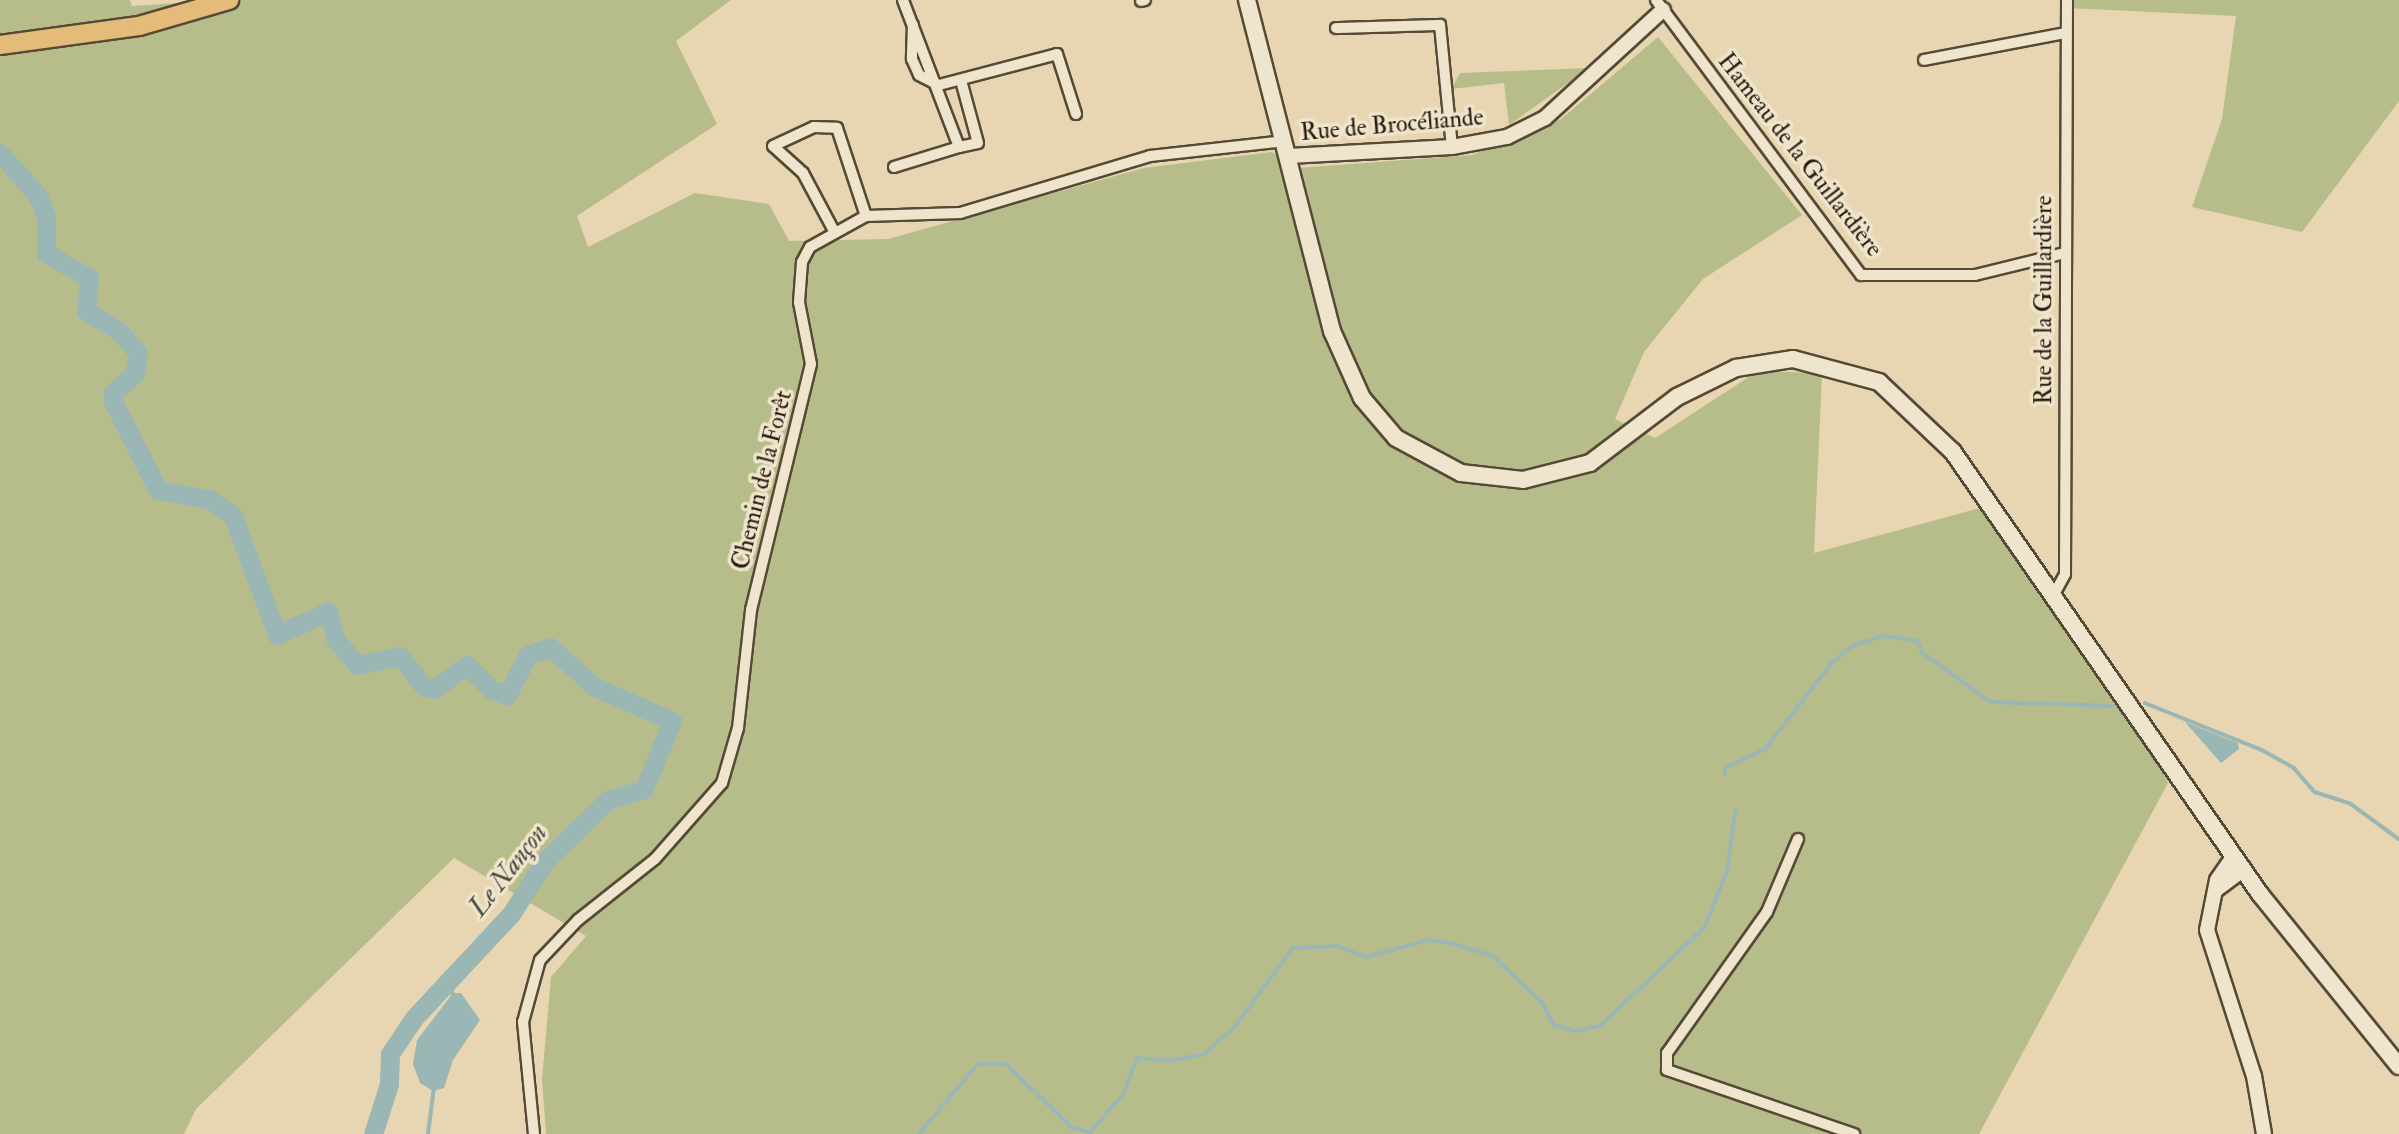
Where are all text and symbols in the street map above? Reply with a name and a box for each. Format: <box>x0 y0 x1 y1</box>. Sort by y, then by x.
street label: Hameau de la Guillardière <box>1712 47 1888 263</box>
street label: Rue de Brocéliande <box>1299 103 1485 147</box>
street label: Rue de la Guillardière <box>2030 195 2058 405</box>
street label: Chemin de la Forêt <box>726 388 798 572</box>
water label: Le Nançon <box>463 819 555 923</box>

